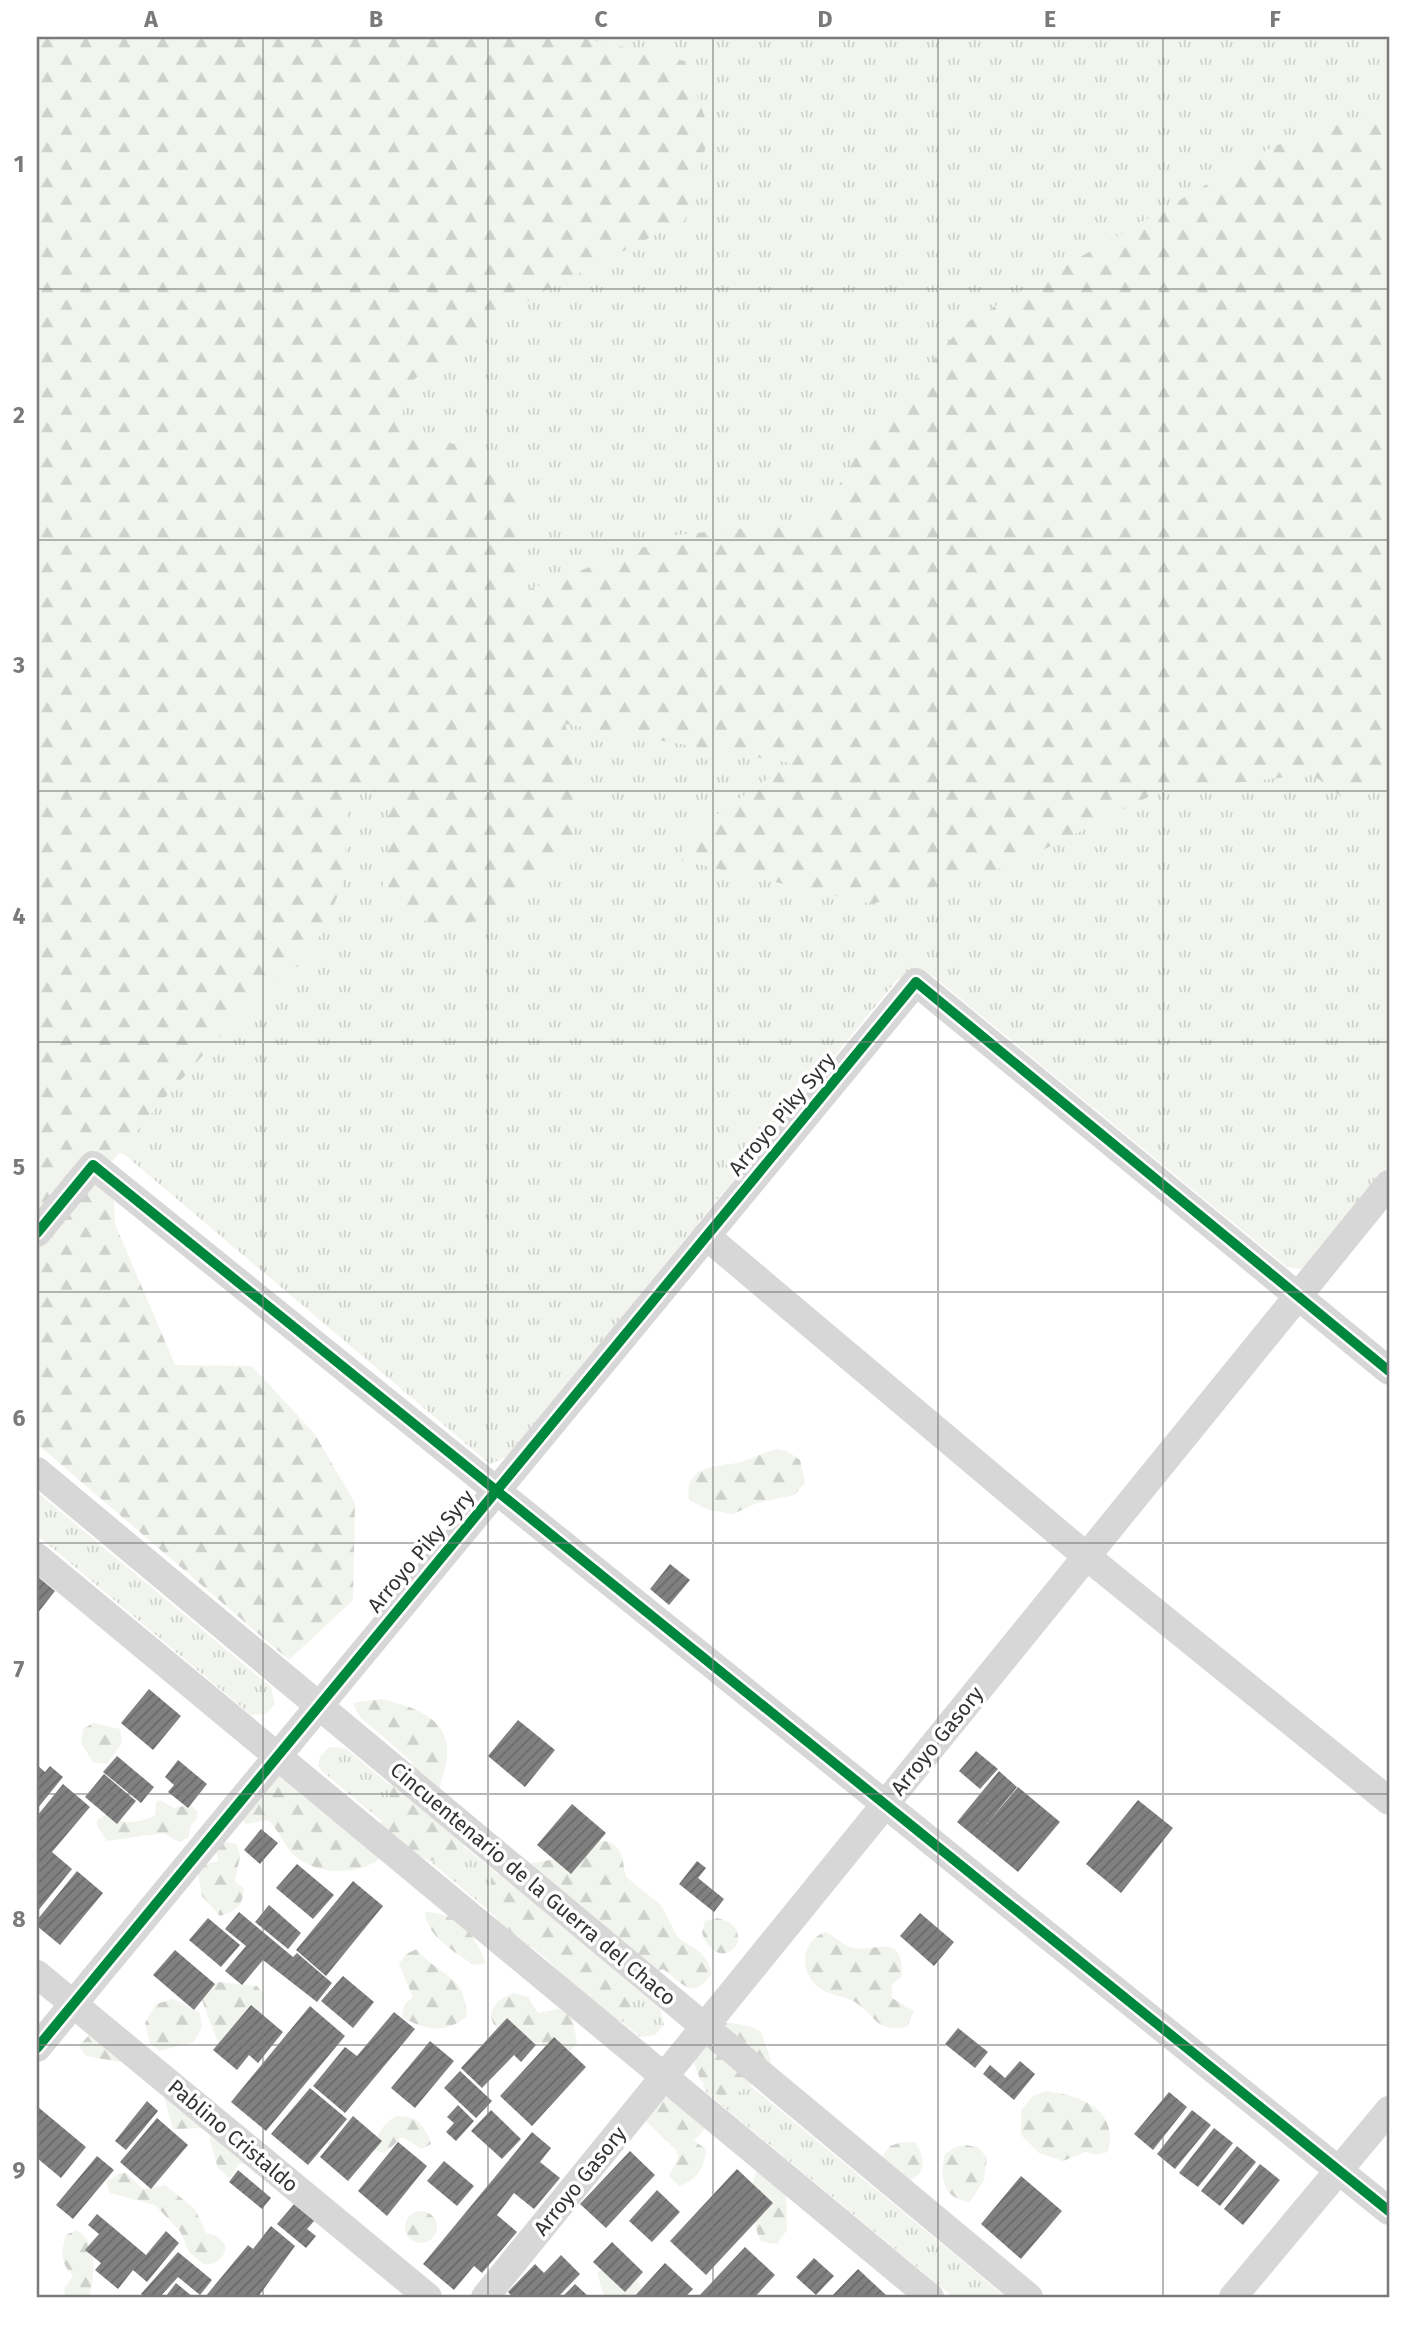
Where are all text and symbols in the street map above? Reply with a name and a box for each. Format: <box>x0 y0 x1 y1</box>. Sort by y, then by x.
text: A <box>143 5 158 33</box>
text: B <box>369 5 383 33</box>
text: C <box>594 5 608 33</box>
text: D <box>818 5 833 33</box>
text: E <box>1044 5 1056 33</box>
text: F <box>1269 5 1281 33</box>
text: 1 <box>14 150 24 178</box>
text: 2 <box>13 401 25 429</box>
text: 3 <box>12 651 25 679</box>
text: 4 <box>13 902 26 930</box>
street label: Arroyo Piky Syry <box>723 1047 841 1181</box>
text: 5 <box>13 1153 25 1181</box>
text: 6 <box>13 1404 26 1432</box>
street label: Arroyo Piky Syry <box>362 1484 480 1618</box>
text: 7 <box>14 1655 25 1683</box>
street label: Arroyo Gasory <box>885 1681 989 1801</box>
street label: Cincuentenario de la Guerra del Chaco <box>385 1757 681 2011</box>
text: 8 <box>12 1905 26 1933</box>
street label: Pablino Cristaldo <box>163 2074 303 2198</box>
street label: Arroyo Gasory <box>528 2121 632 2241</box>
text: 9 <box>13 2156 26 2184</box>

